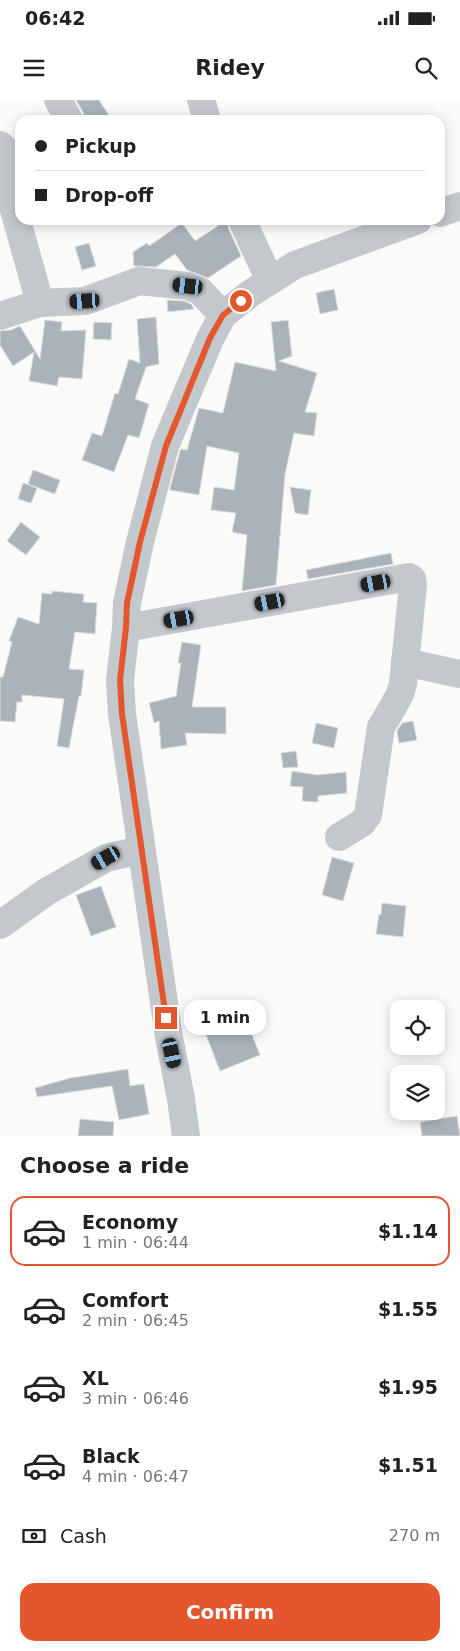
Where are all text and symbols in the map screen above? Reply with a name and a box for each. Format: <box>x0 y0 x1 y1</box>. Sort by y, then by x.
text: 06:42 <box>25 7 85 29</box>
icon: menu <box>20 54 48 82</box>
icon: search <box>412 54 440 82</box>
text: Ridey <box>195 55 265 80</box>
text: Pickup <box>65 135 136 157</box>
text: Drop-off <box>65 184 153 206</box>
car <box>172 277 203 295</box>
route start <box>230 290 252 312</box>
car <box>69 293 100 309</box>
car <box>359 573 392 593</box>
car <box>253 592 286 612</box>
car <box>162 609 195 629</box>
car <box>89 844 122 872</box>
callout: 1 min <box>184 1000 266 1036</box>
map controls <box>390 1000 445 1120</box>
button: locate <box>390 1000 445 1055</box>
route end <box>155 1007 177 1029</box>
text: 1 min <box>200 1008 250 1027</box>
car <box>161 1037 182 1069</box>
button: layers <box>390 1065 445 1120</box>
text: Choose a ride <box>20 1153 189 1178</box>
icon: car <box>22 1209 67 1254</box>
text: Economy <box>82 1211 178 1233</box>
text: $1.14 <box>378 1220 438 1242</box>
text: 1 min · 06:44 <box>82 1233 189 1252</box>
icon: car <box>22 1287 67 1332</box>
text: Comfort <box>82 1289 169 1311</box>
text: $1.55 <box>378 1298 438 1320</box>
text: 2 min · 06:45 <box>82 1311 189 1330</box>
icon: car <box>22 1365 67 1410</box>
text: XL <box>82 1367 109 1389</box>
text: $1.95 <box>378 1376 438 1398</box>
text: 3 min · 06:46 <box>82 1389 189 1408</box>
icon: car <box>22 1443 67 1488</box>
text: Black <box>82 1445 140 1467</box>
text: $1.51 <box>378 1454 438 1476</box>
text: 4 min · 06:47 <box>82 1467 189 1486</box>
icon: cash <box>20 1522 48 1550</box>
text: Cash <box>60 1525 107 1547</box>
text: 270 m <box>389 1526 440 1545</box>
button: Confirm <box>20 1583 440 1641</box>

